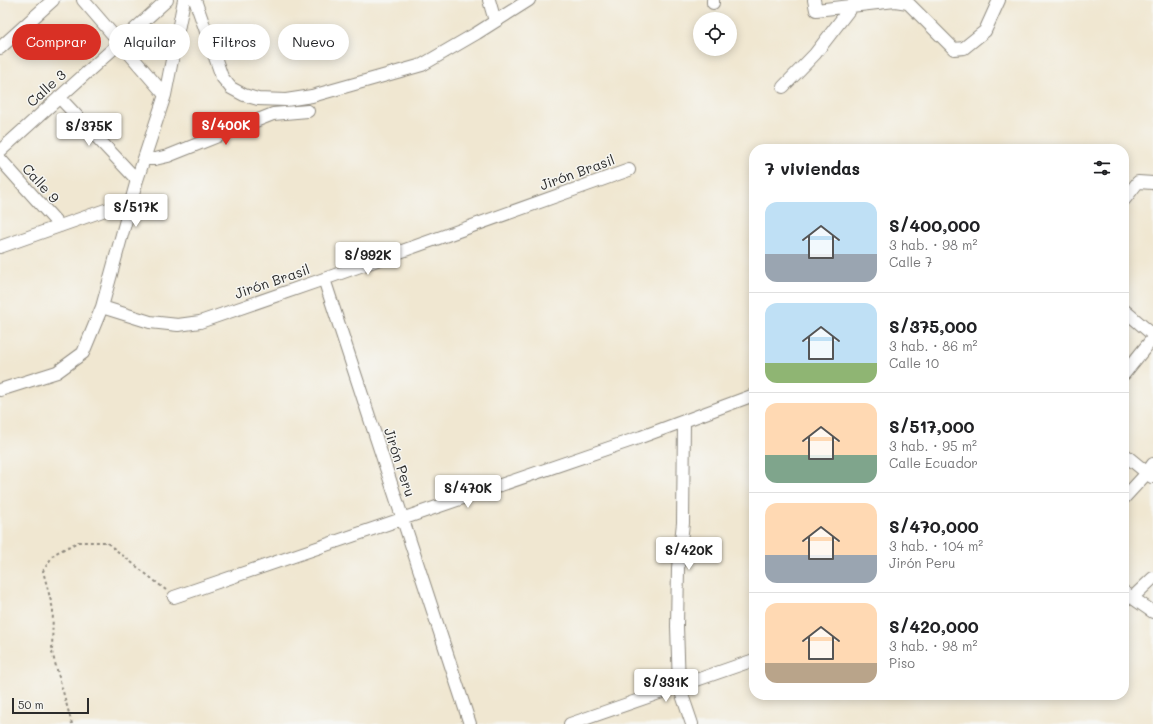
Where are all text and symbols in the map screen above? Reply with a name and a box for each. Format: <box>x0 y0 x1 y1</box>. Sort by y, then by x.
map controls <box>693 12 737 56</box>
button: locate <box>693 12 737 56</box>
chip: Comprar <box>12 24 101 60</box>
chip: Alquilar <box>109 24 190 60</box>
chip: Filtros <box>198 24 270 60</box>
chip: Nuevo <box>278 24 349 60</box>
street label: Calle 3 <box>22 65 70 111</box>
pin: S/400K <box>193 112 259 146</box>
pin: S/375K <box>56 113 122 147</box>
text: S/400K <box>201 116 251 133</box>
text: S/375K <box>66 117 112 134</box>
street label: Jirón Brasil <box>537 150 617 194</box>
text: 7 viviendas <box>765 157 860 179</box>
icon: filters <box>1091 157 1113 179</box>
street label: Calle 9 <box>18 159 64 207</box>
pin: S/517K <box>103 194 169 228</box>
text: S/517K <box>114 198 158 215</box>
text: S/400,000 <box>889 214 980 236</box>
icon: home <box>797 218 845 266</box>
text: 3 hab. · 98 m² <box>889 236 977 253</box>
pin: S/992K <box>335 242 401 276</box>
text: S/992K <box>344 246 392 263</box>
text: Calle 7 <box>889 253 932 270</box>
street label: Jirón Brasil <box>232 259 312 303</box>
text: S/375,000 <box>889 315 977 337</box>
icon: home <box>797 319 845 367</box>
text: 3 hab. · 86 m² <box>889 337 977 354</box>
text: Calle 10 <box>889 354 939 371</box>
text: S/517,000 <box>889 415 975 437</box>
icon: home <box>797 419 845 467</box>
street label: Jirón Peru <box>380 425 420 499</box>
text: 3 hab. · 95 m² <box>889 437 977 454</box>
text: Calle Ecuador <box>889 454 978 471</box>
pin: S/470K <box>435 475 501 509</box>
text: S/470K <box>444 479 492 496</box>
text: S/470,000 <box>889 515 979 537</box>
icon: home <box>797 519 845 567</box>
pin: S/420K <box>656 537 722 571</box>
text: 3 hab. · 104 m² <box>889 537 983 554</box>
text: S/420K <box>665 541 713 558</box>
text: Jirón Peru <box>889 554 955 571</box>
text: S/420,000 <box>889 615 979 637</box>
icon: home <box>797 619 845 667</box>
text: 3 hab. · 98 m² <box>889 637 977 654</box>
text: Piso <box>889 654 915 671</box>
pin: S/331K <box>633 669 699 703</box>
text: S/331K <box>643 673 689 690</box>
scale bar <box>12 696 89 715</box>
text: 50 m <box>18 697 44 712</box>

